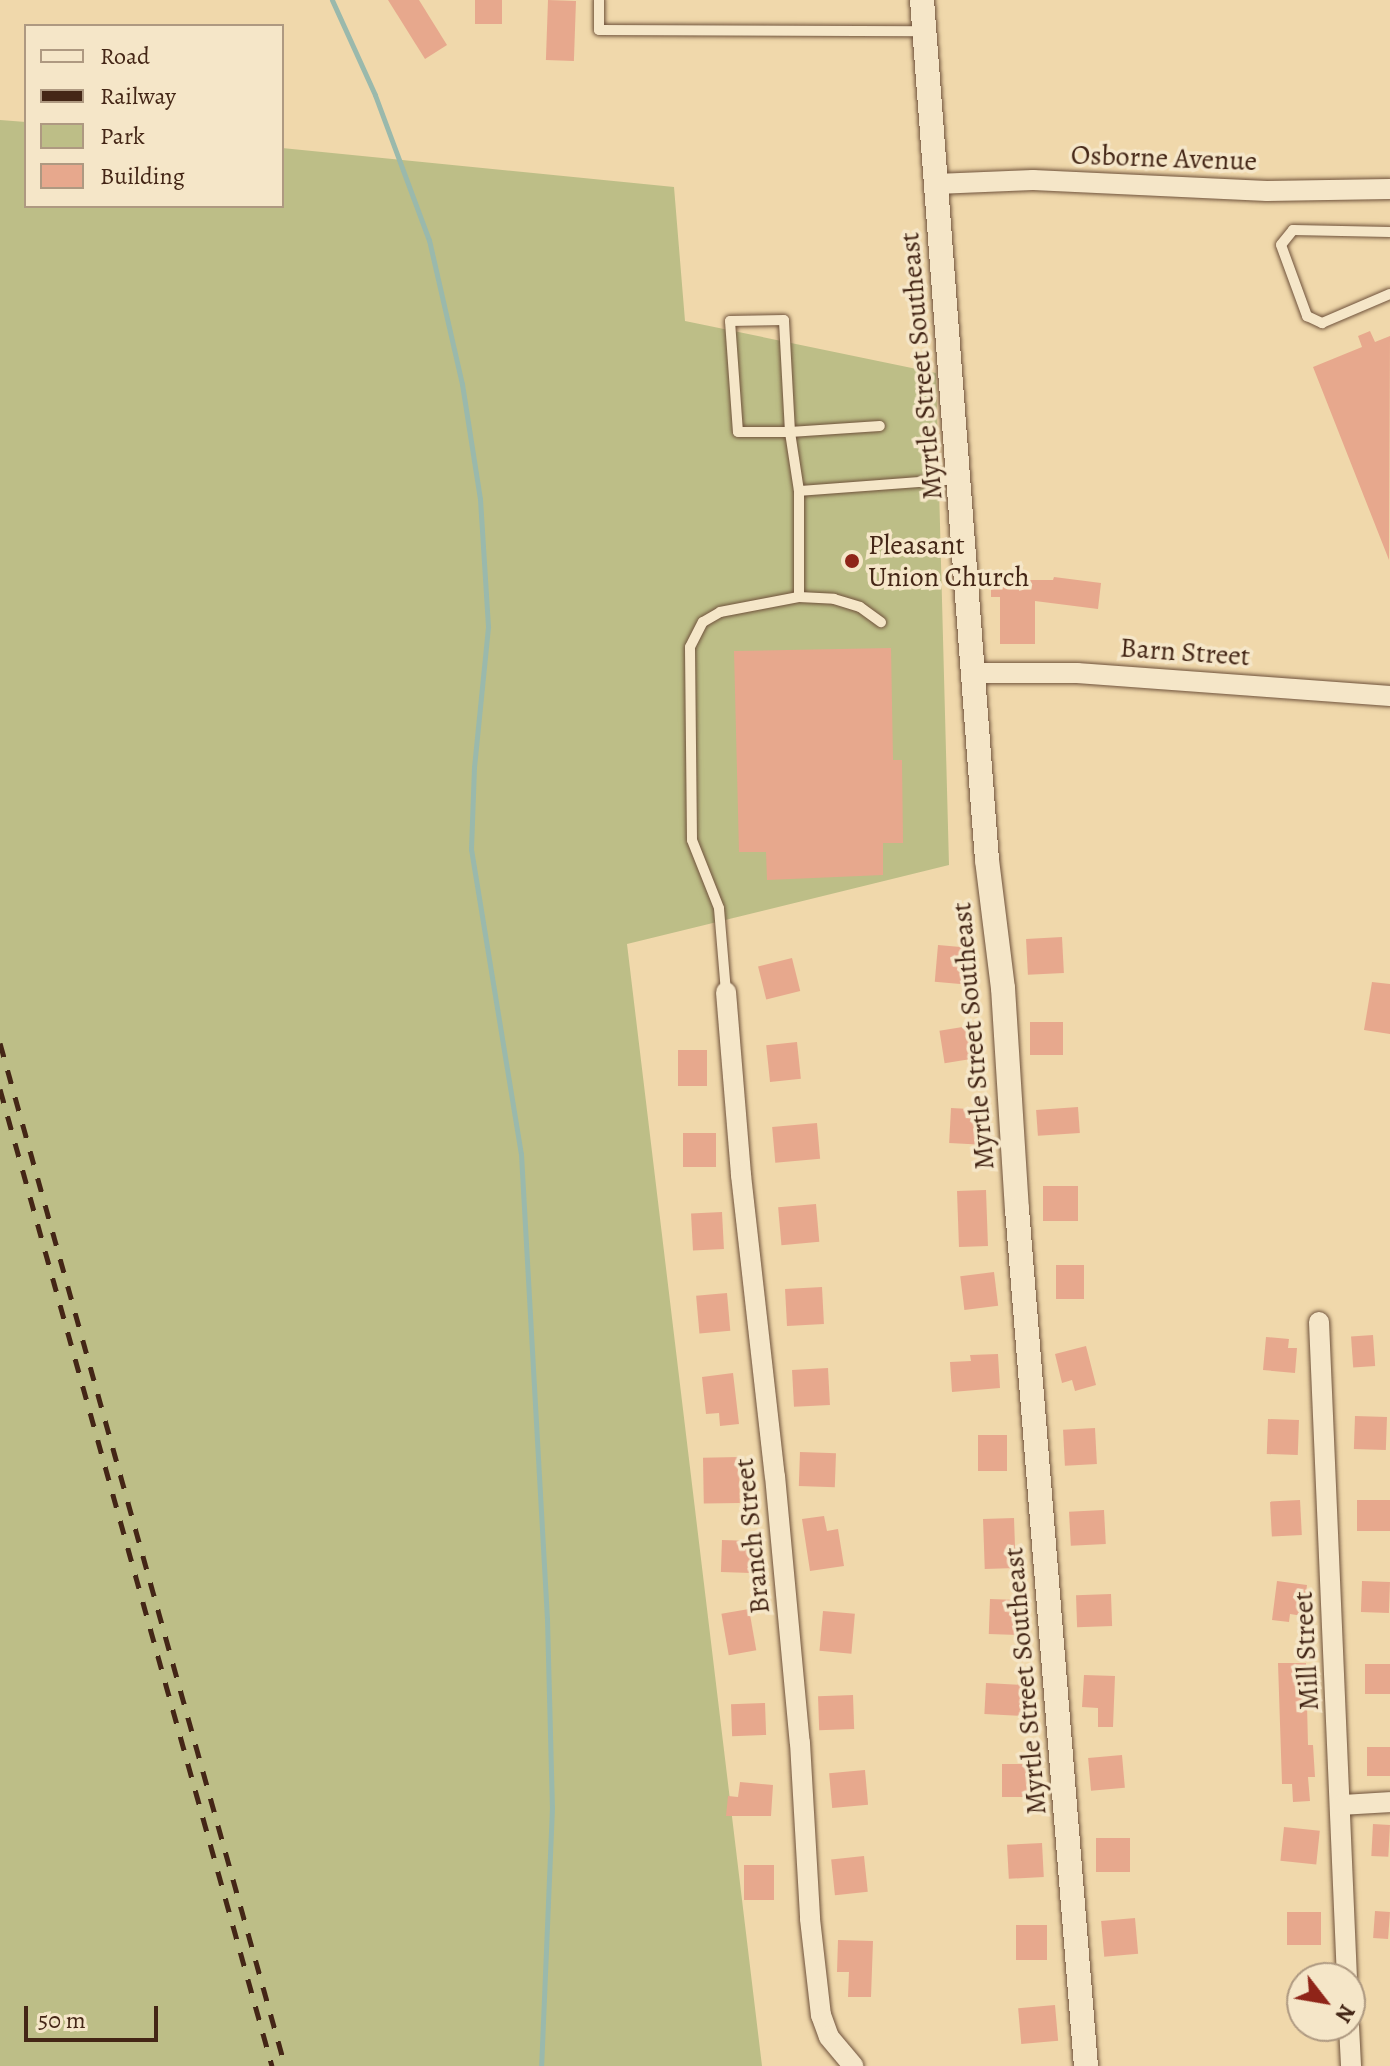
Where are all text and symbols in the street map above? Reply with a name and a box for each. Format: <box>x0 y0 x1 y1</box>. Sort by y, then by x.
legend <box>24 24 284 208</box>
text: Road <box>100 40 150 72</box>
text: Railway <box>100 80 176 112</box>
text: Park <box>100 120 145 152</box>
street label: Osborne Avenue <box>1070 138 1258 178</box>
text: Building <box>100 160 185 192</box>
street label: Myrtle Street Southeast <box>893 231 949 501</box>
place label: Pleasant Union Church <box>868 528 1029 594</box>
marker: Pleasant Union Church <box>843 552 861 570</box>
street label: Barn Street <box>1119 631 1251 673</box>
street label: Myrtle Street Southeast <box>945 901 1001 1171</box>
street label: Branch Street <box>727 1456 777 1616</box>
street label: Myrtle Street Southeast <box>997 1546 1053 1816</box>
street label: Mill Street <box>1286 1591 1326 1711</box>
north arrow <box>1286 1962 1366 2042</box>
scale bar <box>28 1990 162 2040</box>
text: N <box>1328 1999 1362 2028</box>
text: 50 m <box>38 2004 86 2036</box>

